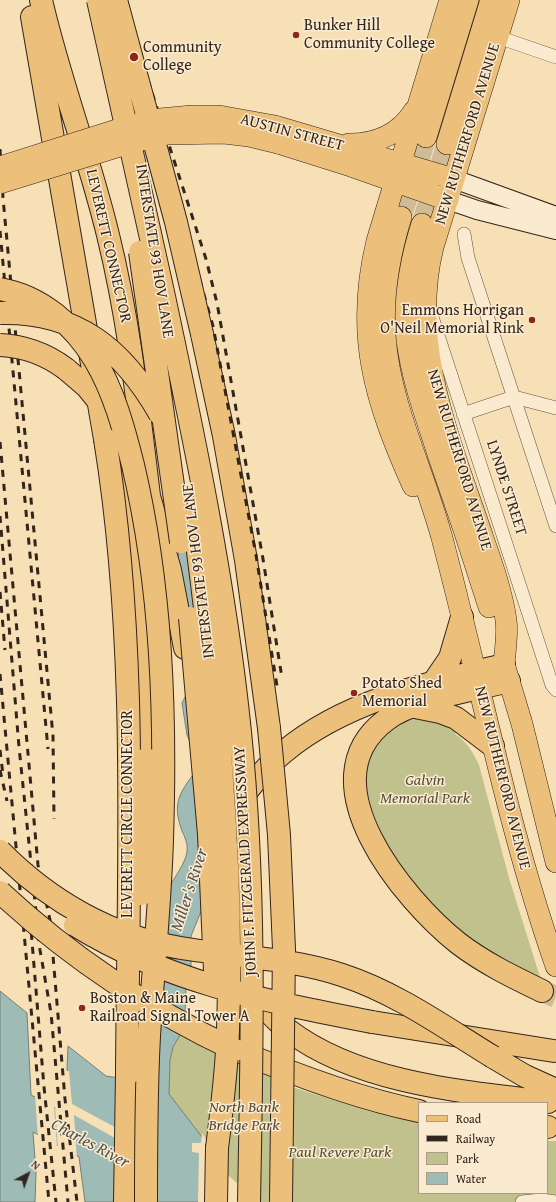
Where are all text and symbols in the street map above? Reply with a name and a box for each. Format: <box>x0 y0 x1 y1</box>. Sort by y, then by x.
place label: Bunker Hill Community College <box>304 16 435 54</box>
marker: Bunker Hill Community College <box>291 30 301 40</box>
place label: Community College <box>143 38 222 76</box>
street label: NEW RUTHERFORD AVENUE <box>431 41 505 227</box>
marker: Community College <box>128 51 140 63</box>
street label: AUSTIN STREET <box>238 110 346 156</box>
street label: INTERSTATE 93 HOV LANE <box>131 163 177 339</box>
street label: LEVERETT CONNECTOR <box>81 167 135 325</box>
place label: Emmons Horrigan O'Neil Memorial Rink <box>380 301 524 339</box>
marker: Emmons Horrigan O'Neil Memorial Rink <box>527 315 537 325</box>
street label: NEW RUTHERFORD AVENUE <box>422 367 496 553</box>
street label: LYNDE STREET <box>482 438 530 538</box>
street label: INTERSTATE 93 HOV LANE <box>179 483 219 659</box>
place label: Potato Shed Memorial <box>362 674 442 712</box>
street label: NEW RUTHERFORD AVENUE <box>470 684 534 872</box>
marker: Potato Shed Memorial <box>349 688 359 698</box>
street label: LEVERETT CIRCLE CONNECTOR <box>118 710 138 918</box>
street label: JOHN F. FITZGERALD EXPRESSWAY <box>230 745 262 977</box>
park label: Galvin Memorial Park <box>380 771 470 809</box>
water label: Miller's River <box>167 846 213 934</box>
place label: Boston & Maine Railroad Signal Tower A <box>90 989 249 1027</box>
marker: Boston & Maine Railroad Signal Tower A <box>77 1003 87 1013</box>
park label: North Bank Bridge Park <box>208 1098 280 1136</box>
legend <box>418 1102 548 1194</box>
text: Road <box>456 1110 481 1127</box>
water label: Charles River <box>47 1115 133 1173</box>
text: Railway <box>456 1130 495 1147</box>
park label: Paul Revere Park <box>289 1143 391 1163</box>
text: Park <box>456 1150 479 1167</box>
north arrow <box>8 1154 48 1194</box>
text: N <box>28 1156 44 1173</box>
text: Water <box>456 1170 486 1187</box>

